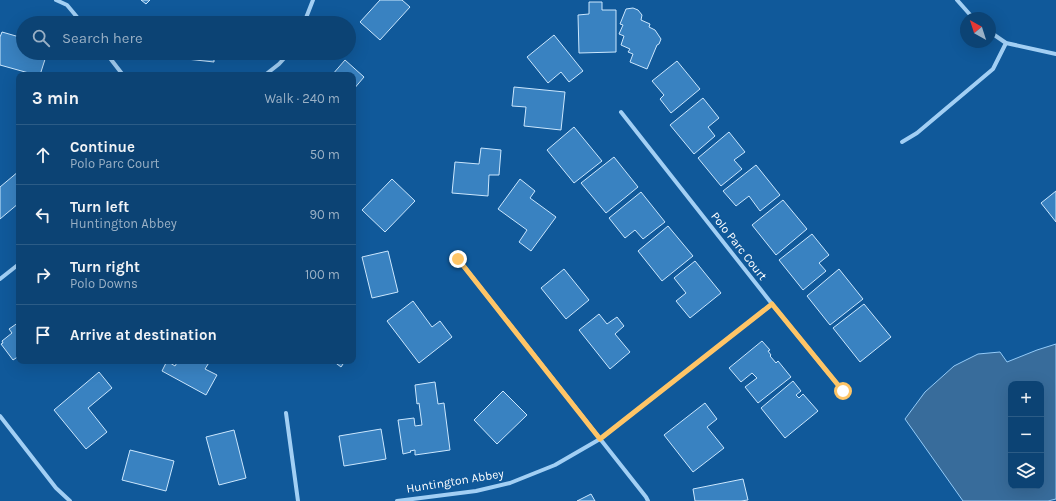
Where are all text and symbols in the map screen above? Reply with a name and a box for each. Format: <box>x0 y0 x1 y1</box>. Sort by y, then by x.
north arrow <box>960 12 996 48</box>
search box <box>16 16 356 60</box>
icon: search <box>30 27 52 49</box>
text: Search here <box>62 29 143 47</box>
text: 3 min <box>32 88 79 108</box>
text: Walk · 240 m <box>264 91 340 106</box>
text: Continue <box>70 138 135 156</box>
icon: ahead <box>32 144 54 166</box>
text: 50 m <box>310 147 340 162</box>
text: Polo Parc Court <box>70 156 160 171</box>
text: Turn left <box>70 198 129 216</box>
icon: left <box>32 204 54 226</box>
text: 90 m <box>309 207 340 222</box>
street label: Polo Parc Court <box>708 209 770 283</box>
text: Huntington Abbey <box>70 216 177 231</box>
route end <box>449 250 467 268</box>
text: Turn right <box>70 258 140 276</box>
icon: right <box>32 264 54 286</box>
text: 100 m <box>305 267 340 282</box>
text: Polo Downs <box>70 276 138 291</box>
icon: arrive <box>32 324 54 346</box>
text: Arrive at destination <box>70 326 217 344</box>
map controls <box>1008 381 1044 489</box>
button: + <box>1008 381 1044 417</box>
route start <box>834 382 852 400</box>
button: − <box>1008 417 1044 453</box>
button: layers <box>1008 453 1044 489</box>
street label: Huntington Abbey <box>405 466 505 496</box>

